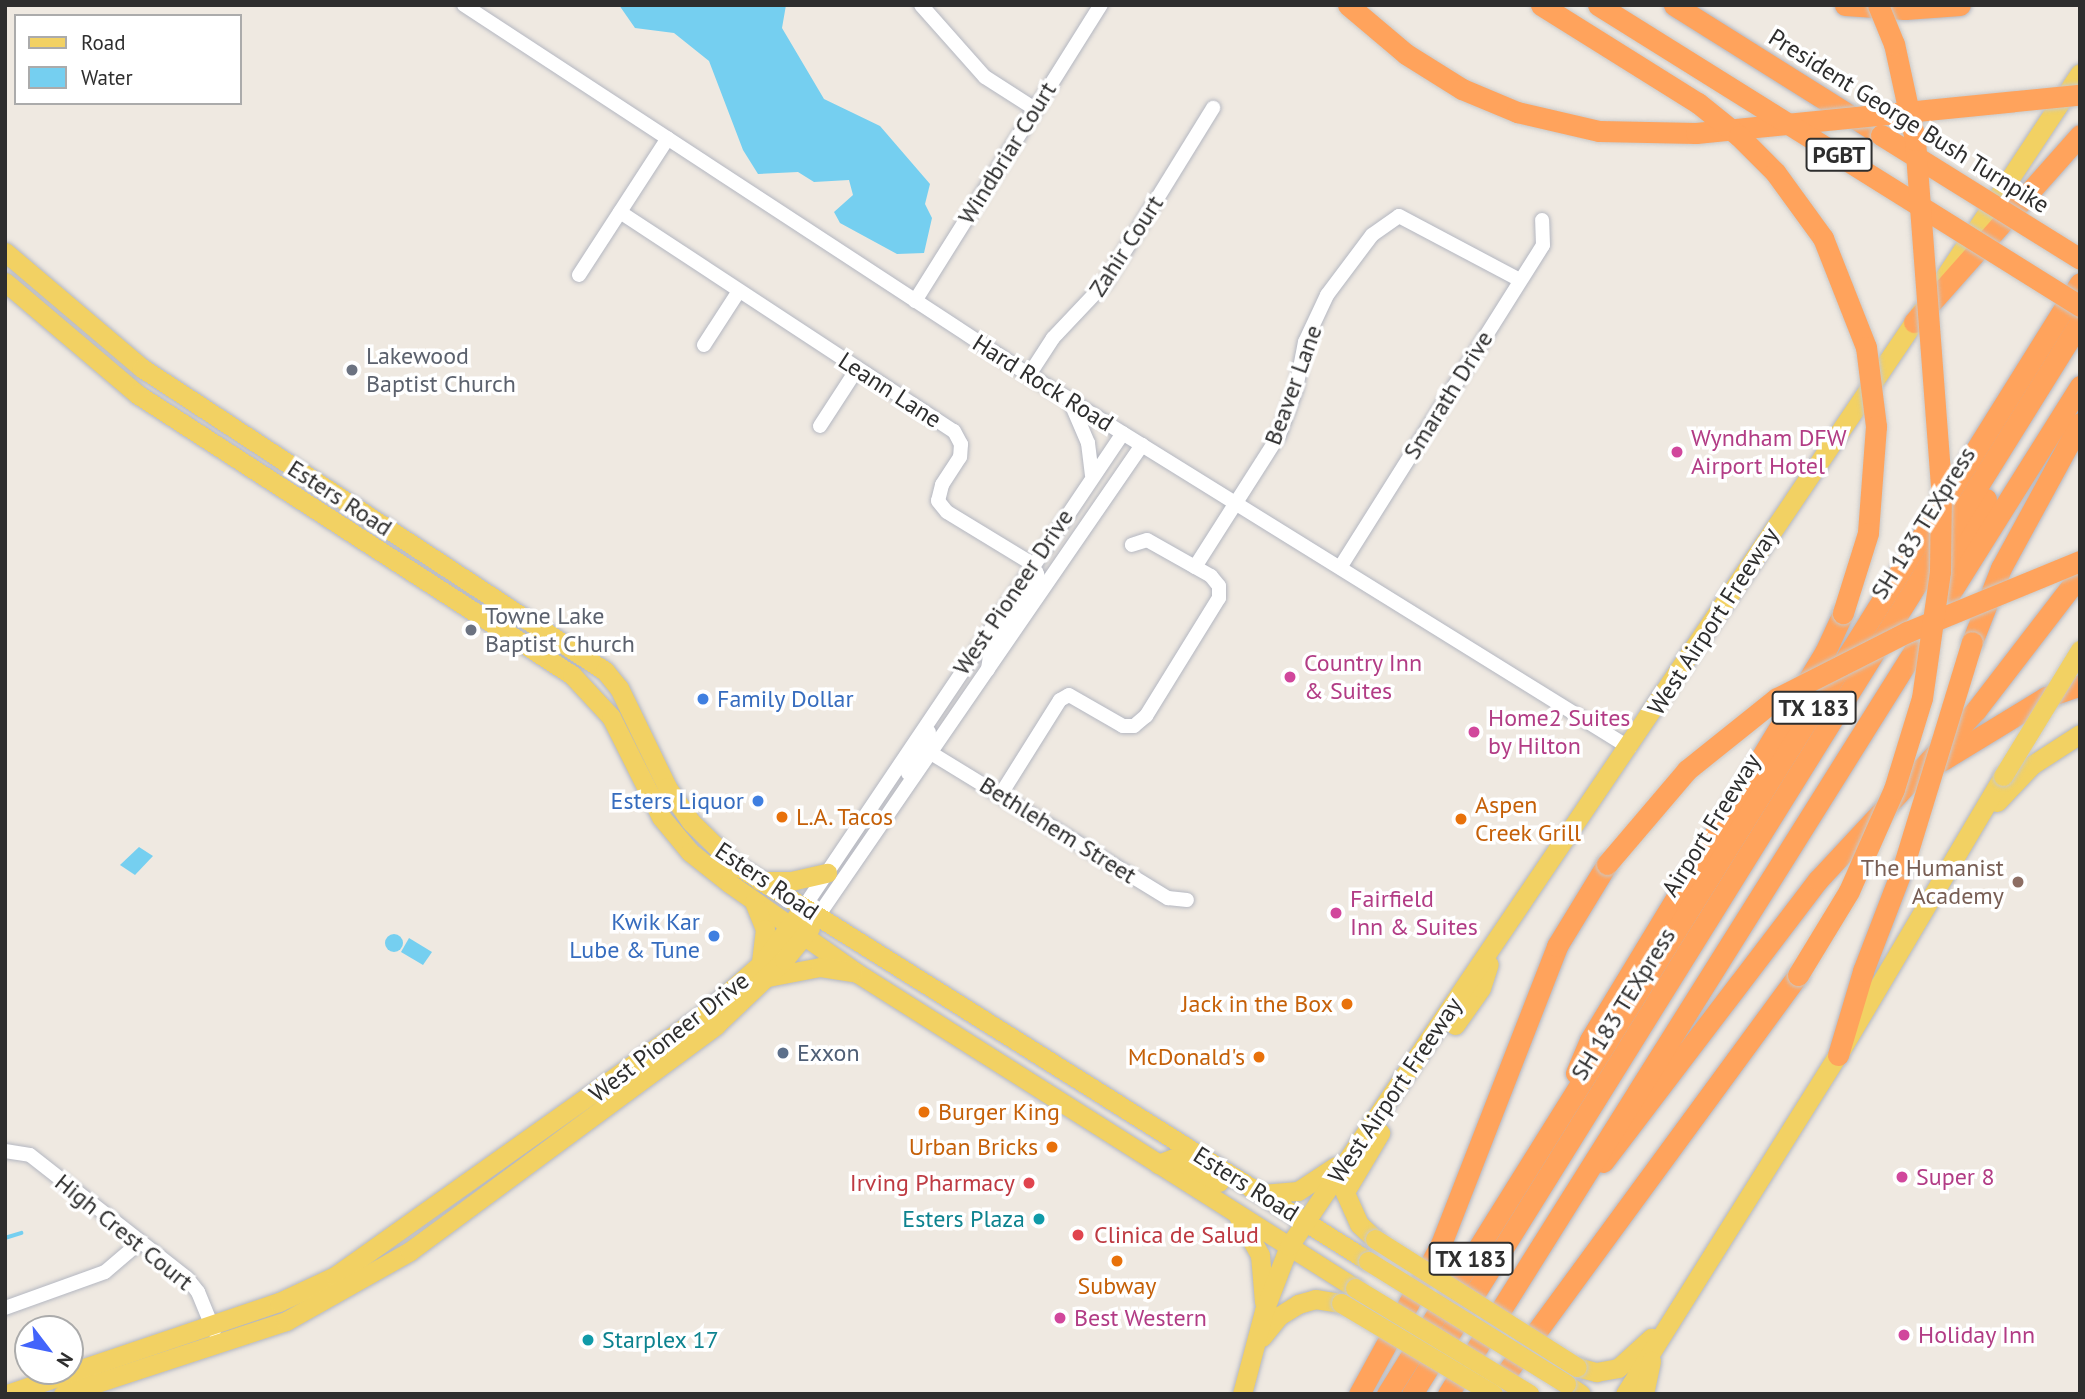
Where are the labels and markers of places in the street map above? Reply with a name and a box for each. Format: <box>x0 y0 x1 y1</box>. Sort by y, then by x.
place label: Lakewood Baptist Church <box>366 342 516 398</box>
marker: Lakewood Baptist Church <box>344 362 360 378</box>
place label: Wyndham DFW Airport Hotel <box>1691 424 1847 480</box>
marker: Wyndham DFW Airport Hotel <box>1669 444 1685 460</box>
place label: Towne Lake Baptist Church <box>485 602 635 658</box>
marker: Towne Lake Baptist Church <box>463 622 479 638</box>
place label: Country Inn & Suites <box>1304 649 1423 705</box>
marker: Country Inn & Suites <box>1282 669 1298 685</box>
place label: Family Dollar <box>717 685 854 713</box>
marker: Family Dollar <box>695 691 711 707</box>
place label: Home2 Suites by Hilton <box>1488 704 1630 760</box>
marker: Home2 Suites by Hilton <box>1466 724 1482 740</box>
place label: Esters Liquor <box>611 787 744 815</box>
place label: Aspen Creek Grill <box>1475 791 1582 847</box>
marker: Esters Liquor <box>750 793 766 809</box>
place label: L.A. Tacos <box>796 803 896 831</box>
marker: L.A. Tacos <box>774 809 790 825</box>
marker: Aspen Creek Grill <box>1453 811 1469 827</box>
place label: The Humanist Academy <box>1861 854 2004 910</box>
marker: The Humanist Academy <box>2010 874 2026 890</box>
place label: Fairfield Inn & Suites <box>1350 885 1478 941</box>
marker: Fairfield Inn & Suites <box>1328 905 1344 921</box>
place label: Kwik Kar Lube & Tune <box>569 908 700 964</box>
marker: Kwik Kar Lube & Tune <box>706 928 722 944</box>
place label: Jack in the Box <box>1181 990 1333 1018</box>
marker: Jack in the Box <box>1339 996 1355 1012</box>
place label: Exxon <box>797 1039 860 1067</box>
place label: McDonald's <box>1128 1043 1245 1071</box>
marker: Exxon <box>775 1045 791 1061</box>
marker: McDonald's <box>1251 1049 1267 1065</box>
place label: Burger King <box>938 1098 1060 1126</box>
marker: Burger King <box>916 1104 932 1120</box>
place label: Urban Bricks <box>909 1133 1038 1161</box>
marker: Urban Bricks <box>1044 1139 1060 1155</box>
place label: Super 8 <box>1916 1163 1995 1191</box>
place label: Irving Pharmacy <box>850 1169 1015 1197</box>
marker: Super 8 <box>1894 1169 1910 1185</box>
marker: Irving Pharmacy <box>1021 1175 1037 1191</box>
place label: Esters Plaza <box>902 1205 1025 1233</box>
marker: Esters Plaza <box>1031 1211 1047 1227</box>
place label: Clinica de Salud <box>1094 1221 1259 1249</box>
marker: Clinica de Salud <box>1068 1225 1088 1245</box>
marker: Subway <box>1109 1253 1125 1269</box>
place label: Subway <box>1077 1272 1157 1300</box>
place label: Best Western <box>1074 1304 1207 1332</box>
marker: Best Western <box>1052 1310 1068 1326</box>
place label: Holiday Inn <box>1918 1321 2036 1349</box>
place label: Starplex 17 <box>602 1326 720 1354</box>
marker: Holiday Inn <box>1896 1327 1912 1343</box>
marker: Starplex 17 <box>580 1332 596 1348</box>

